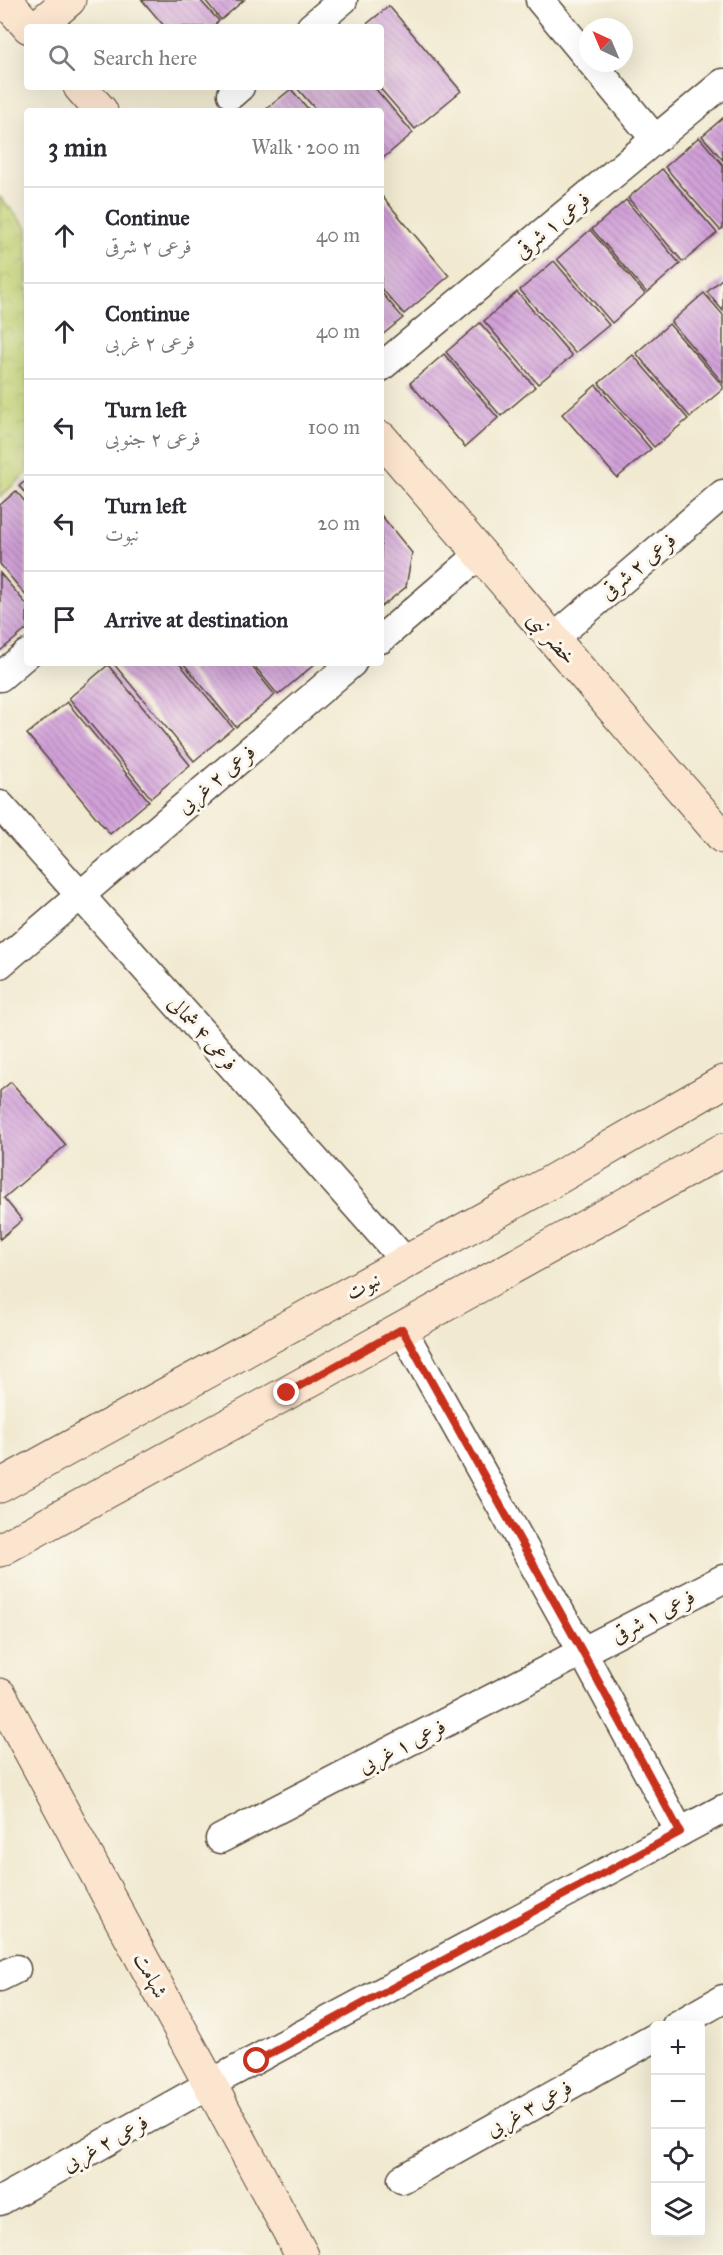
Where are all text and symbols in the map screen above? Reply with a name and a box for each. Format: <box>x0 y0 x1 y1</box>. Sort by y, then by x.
north arrow <box>579 18 633 72</box>
search box <box>24 24 384 90</box>
icon: search <box>45 41 78 74</box>
text: Search here <box>93 44 197 71</box>
text: 3 min <box>48 131 107 163</box>
text: Walk · 200 m <box>252 135 360 159</box>
street label: فرعی ۱ شرقی <box>509 186 596 265</box>
text: Continue <box>105 204 190 231</box>
icon: ahead <box>48 219 81 252</box>
text: 40 m <box>316 223 360 247</box>
text: فرعی ۲ شرقی <box>105 234 192 258</box>
text: Continue <box>105 300 190 327</box>
icon: ahead <box>48 315 81 348</box>
text: 40 m <box>316 319 360 343</box>
text: فرعی ۲ غربی <box>105 330 195 354</box>
text: Turn left <box>105 396 187 423</box>
icon: left <box>48 411 81 444</box>
text: 100 m <box>308 415 360 439</box>
text: فرعی ۲ جنوبی <box>105 426 201 450</box>
text: Turn left <box>105 492 187 519</box>
icon: left <box>48 507 81 540</box>
text: 20 m <box>317 511 360 535</box>
text: نبوت <box>105 522 139 546</box>
street label: فرعی ۲ شرقی <box>595 527 682 606</box>
icon: arrive <box>48 603 81 636</box>
text: Arrive at destination <box>105 606 288 633</box>
street label: خضر نبی <box>520 606 582 671</box>
street label: فرعی ۲ غربی <box>171 739 262 821</box>
street label: فرعی ۴ شمالی <box>163 990 243 1076</box>
street label: نبوت <box>341 1266 385 1306</box>
route end <box>273 1379 299 1405</box>
street label: فرعی ۱ شرقی <box>607 1583 700 1650</box>
street label: فرعی ۱ غربی <box>354 1713 451 1781</box>
street label: شهامت <box>127 1948 174 2003</box>
map controls <box>651 2021 705 2237</box>
button: + <box>651 2021 705 2075</box>
route start <box>243 2047 269 2073</box>
street label: فرعی ۳ غربی <box>481 2074 578 2144</box>
button: − <box>651 2075 705 2129</box>
street label: فرعی ۲ غربی <box>57 2109 154 2179</box>
button: locate <box>651 2129 705 2183</box>
button: layers <box>651 2183 705 2237</box>

